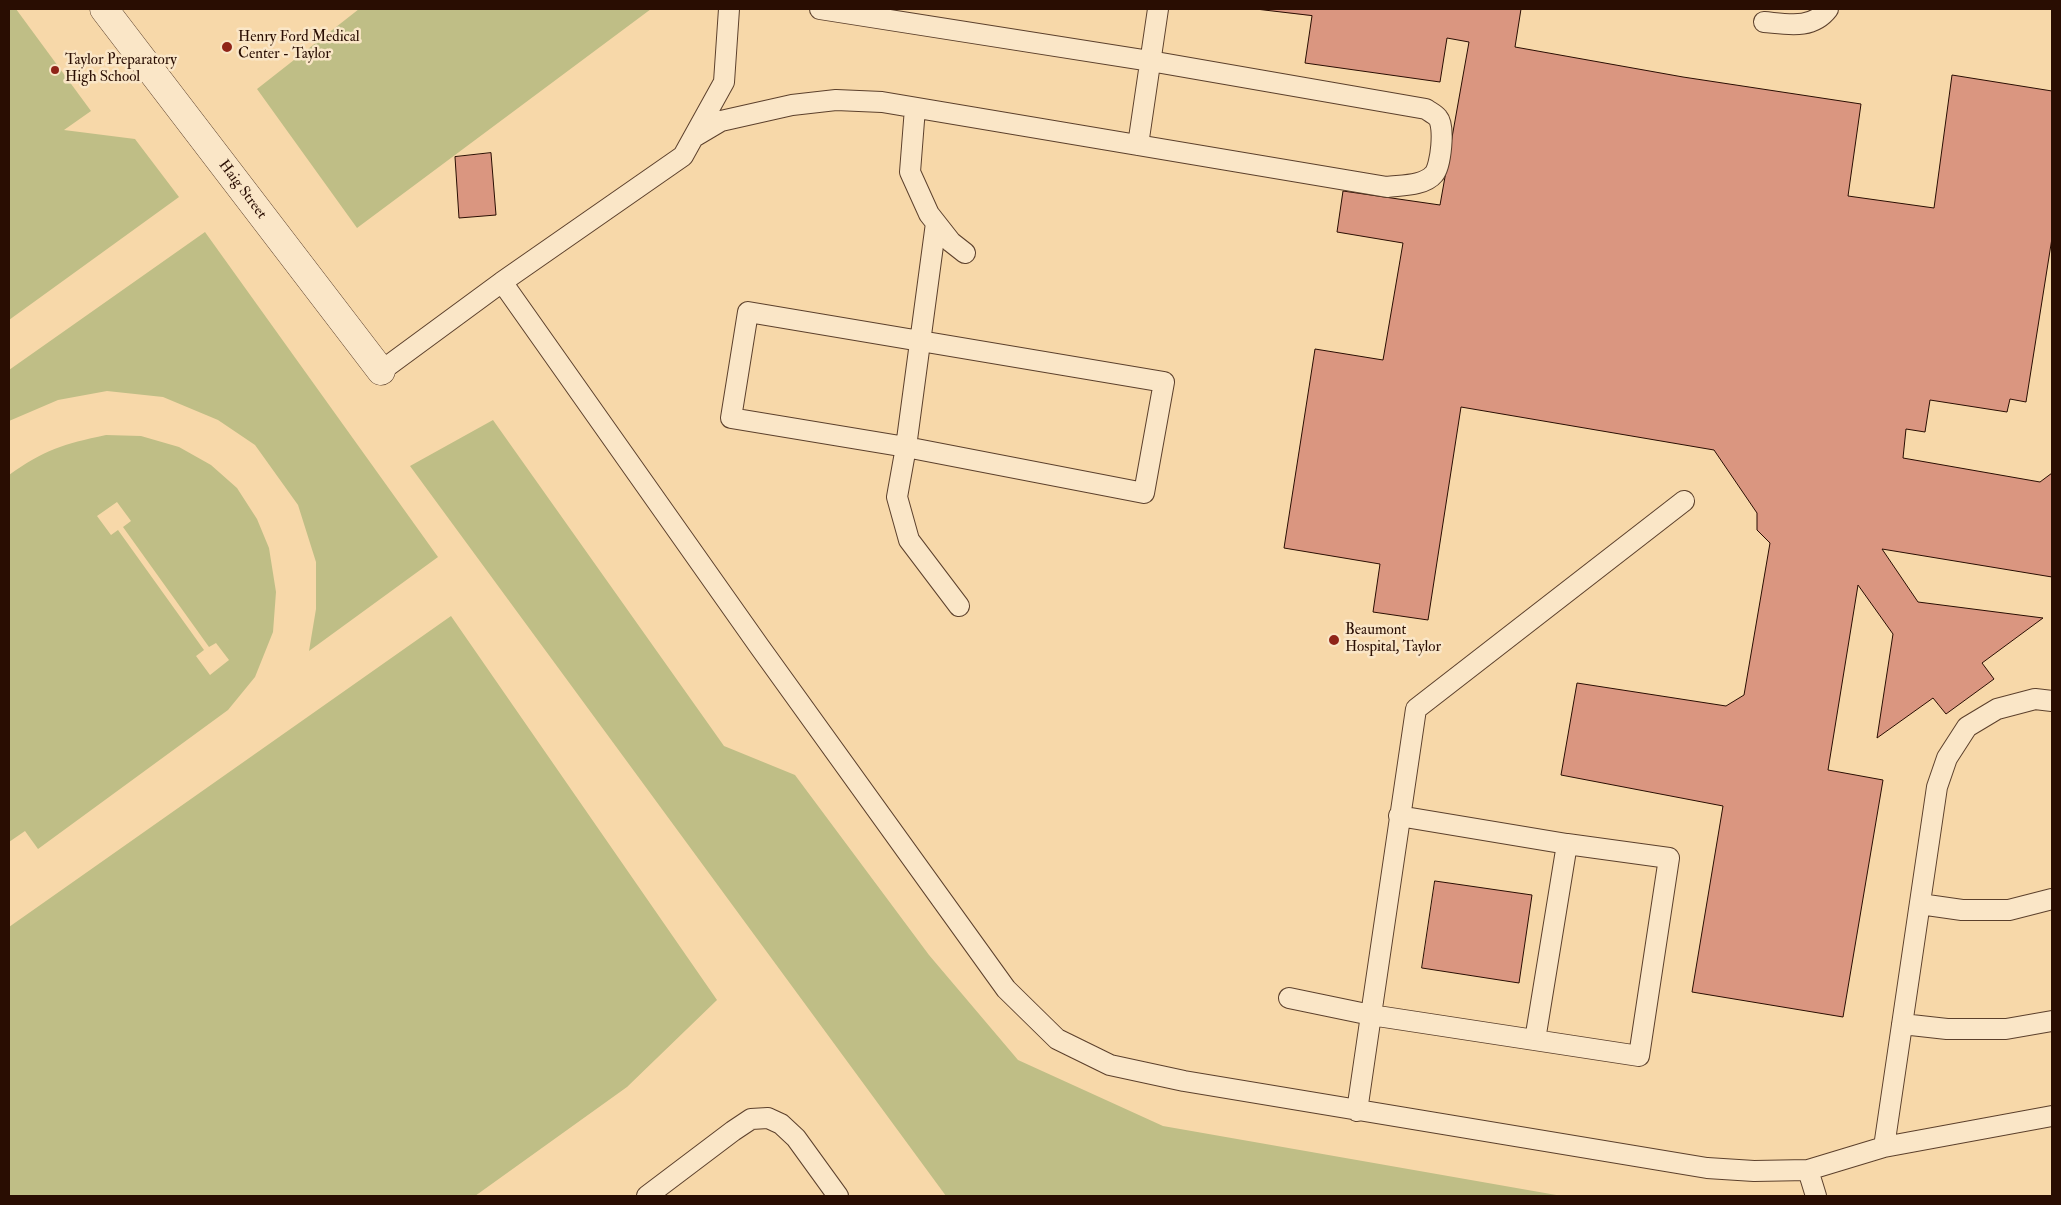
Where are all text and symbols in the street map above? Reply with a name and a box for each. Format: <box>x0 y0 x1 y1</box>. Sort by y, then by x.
place label: Henry Ford Medical Center - Taylor <box>238 29 360 64</box>
marker: Henry Ford Medical Center - Taylor <box>220 40 234 54</box>
place label: Taylor Preparatory High School <box>65 52 177 87</box>
marker: Taylor Preparatory High School <box>49 64 61 76</box>
street label: Haig Street <box>214 157 270 223</box>
place label: Beaumont Hospital, Taylor <box>1345 622 1441 657</box>
marker: Beaumont Hospital, Taylor <box>1327 633 1341 647</box>

